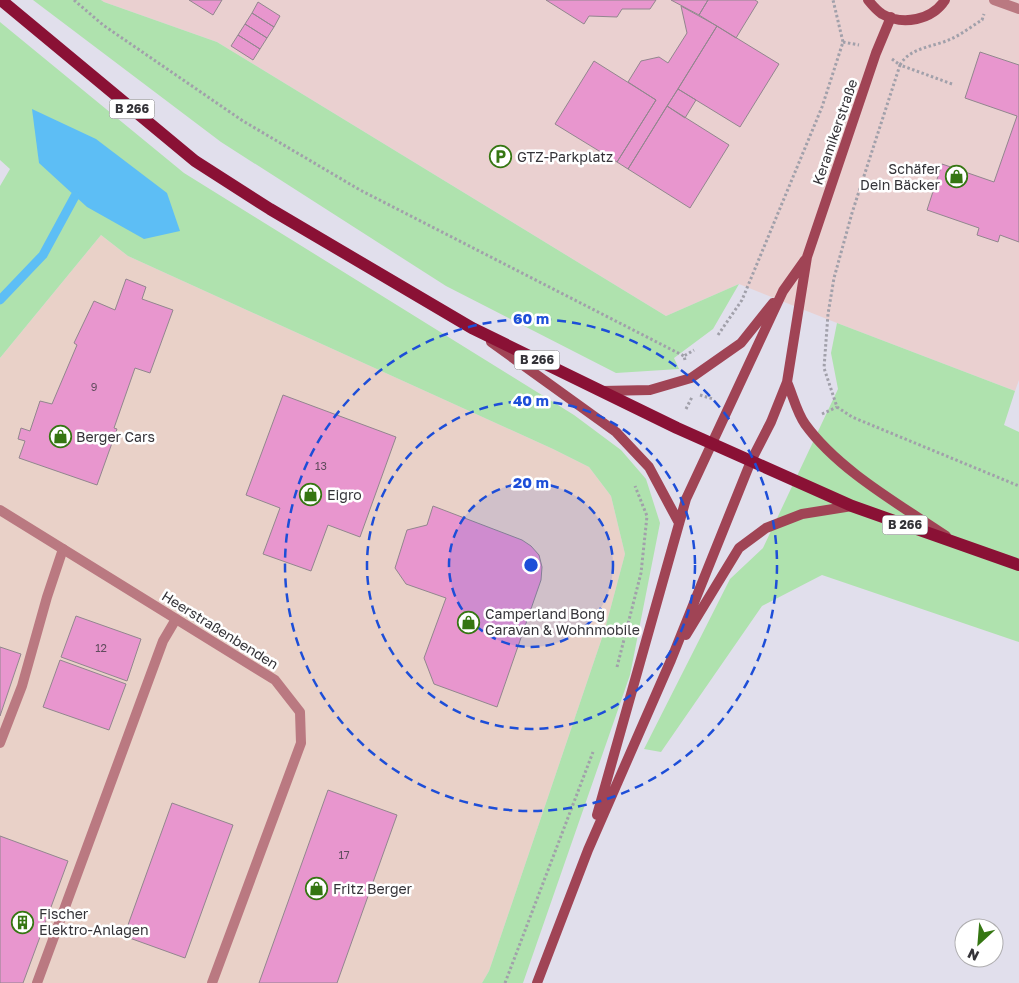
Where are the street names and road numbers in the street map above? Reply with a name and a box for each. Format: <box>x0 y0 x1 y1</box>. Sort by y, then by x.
street label: Keramikerstraße <box>808 77 861 187</box>
road number: B 266 <box>110 100 154 118</box>
road number: B 266 <box>514 350 560 370</box>
road number: B 266 <box>882 516 928 534</box>
street label: Heerstraßenbenden <box>159 587 282 672</box>

